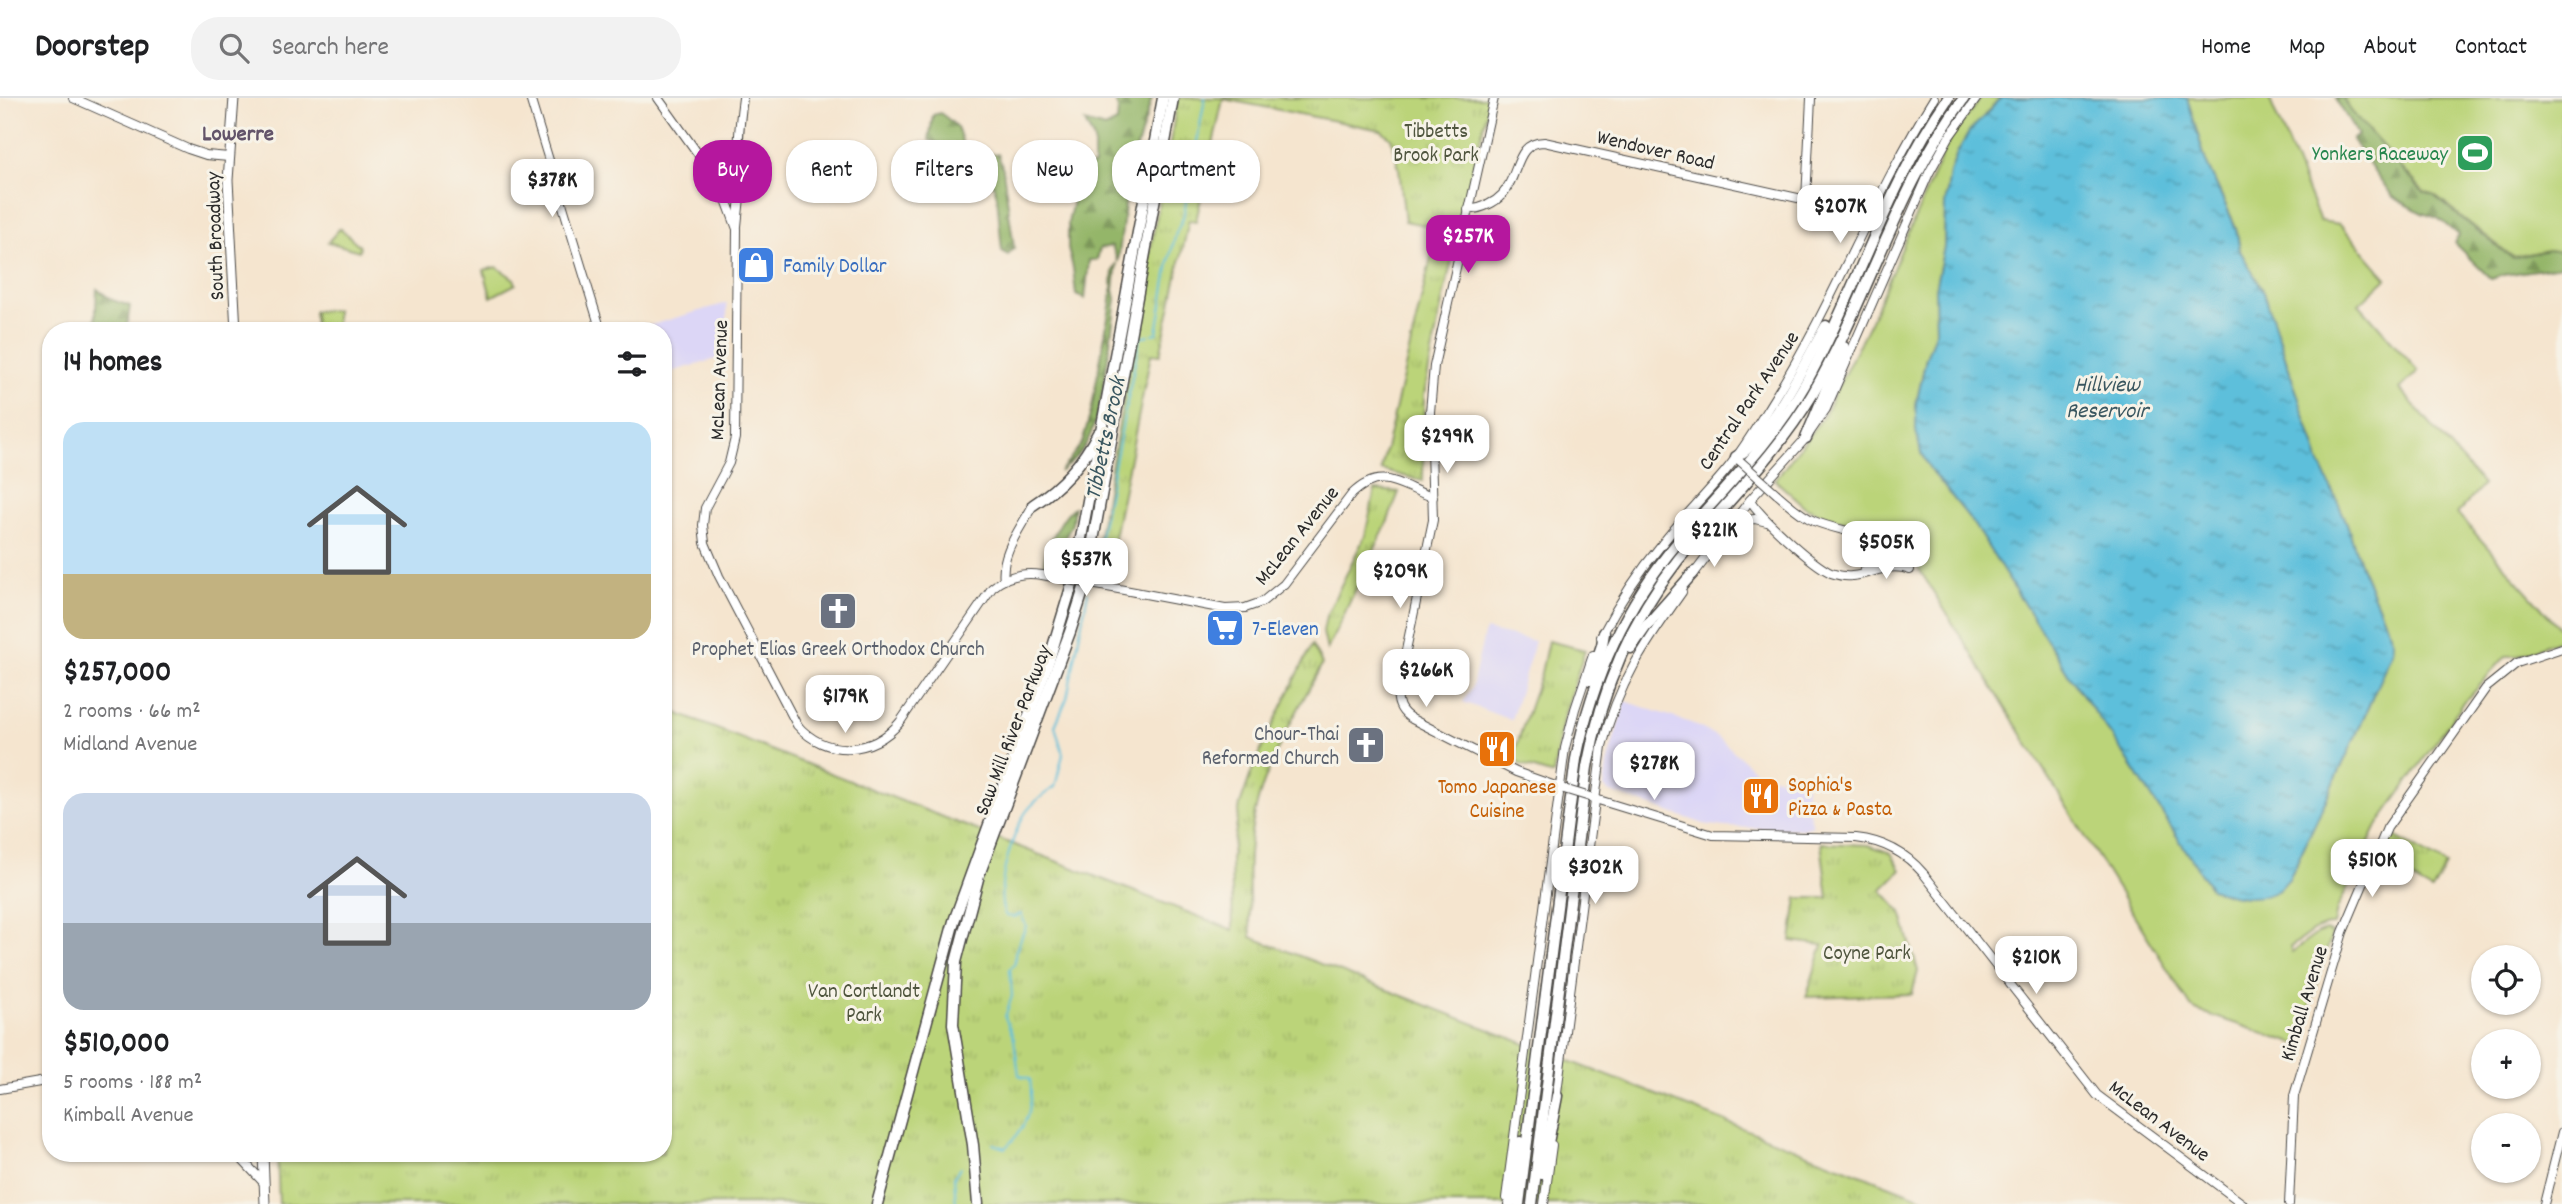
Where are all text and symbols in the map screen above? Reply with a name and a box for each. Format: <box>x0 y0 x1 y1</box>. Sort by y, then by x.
search box <box>191 17 681 80</box>
text: Doorstep <box>35 25 149 72</box>
icon: search <box>215 29 253 67</box>
text: Search here <box>271 30 389 67</box>
text: Home <box>2201 31 2251 65</box>
text: Map <box>2289 31 2325 65</box>
text: About <box>2363 31 2417 65</box>
text: Contact <box>2455 31 2527 65</box>
park label: Tibbetts Brook Park <box>1393 118 1479 172</box>
district label: Lowerre <box>202 119 274 152</box>
street label: Wendover Road <box>1593 124 1717 180</box>
sports icon: Yonkers Raceway <box>2454 132 2496 174</box>
chip: Buy <box>693 140 772 203</box>
chip: Rent <box>786 140 877 203</box>
chip: Filters <box>891 140 998 203</box>
chip: New <box>1012 140 1098 203</box>
chip: Apartment <box>1112 140 1260 203</box>
place label: Yonkers Raceway <box>2312 141 2448 171</box>
pin: $378K <box>503 159 601 219</box>
text: $378K <box>527 165 577 198</box>
street label: South Broadway <box>200 171 234 301</box>
pin: $207K <box>1791 186 1889 245</box>
text: $207K <box>1813 191 1867 224</box>
pin: $257K <box>1419 216 1517 275</box>
text: $257K <box>1442 221 1494 254</box>
shop icon: Family Dollar <box>735 244 777 286</box>
place label: Family Dollar <box>783 253 887 283</box>
street label: McLean Avenue <box>704 319 738 441</box>
street label: Central Park Avenue <box>1693 326 1808 477</box>
text: 14 homes <box>63 343 162 386</box>
icon: filters <box>613 345 651 383</box>
water label: Hillview Reservoir <box>2066 370 2151 429</box>
water label: Tibbetts Brook <box>1078 372 1137 503</box>
pin: $299K <box>1398 416 1496 475</box>
text: $299K <box>1420 421 1474 454</box>
icon: home <box>294 467 420 593</box>
street label: McLean Avenue <box>1249 481 1348 593</box>
pin: $221K <box>1665 510 1763 569</box>
text: $221K <box>1690 515 1738 548</box>
pin: $505K <box>1837 522 1935 581</box>
text: $505K <box>1858 527 1914 560</box>
pin: $537K <box>1037 538 1135 598</box>
text: $537K <box>1060 544 1112 577</box>
pin: $209K <box>1351 550 1449 610</box>
text: $209K <box>1372 556 1428 589</box>
church icon: Prophet Elias Greek Orthodox Church <box>817 590 859 632</box>
supermarket icon: 7-Eleven <box>1204 607 1246 649</box>
place label: 7-Eleven <box>1252 616 1319 646</box>
place label: Prophet Elias Greek Orthodox Church <box>691 636 985 666</box>
street label: Saw Mill River Parkway <box>968 641 1061 821</box>
pin: $266K <box>1377 650 1475 709</box>
text: $257,000 <box>63 653 171 696</box>
text: $266K <box>1399 655 1453 688</box>
pin: $179K <box>796 676 894 735</box>
text: $179K <box>822 681 868 714</box>
text: 2 rooms · 66 m² <box>63 696 201 729</box>
place label: Chour-Thai Reformed Church <box>1202 721 1339 775</box>
church icon: Chour-Thai Reformed Church <box>1345 724 1387 766</box>
restaurant icon: Tomo Japanese Cuisine <box>1476 728 1518 770</box>
text: Midland Avenue <box>63 729 197 762</box>
pin: $278K <box>1605 742 1703 802</box>
text: $278K <box>1629 748 1679 781</box>
place label: Sophia's Pizza & Pasta <box>1788 772 1893 826</box>
place label: Tomo Japanese Cuisine <box>1438 774 1556 828</box>
restaurant icon: Sophia's Pizza & Pasta <box>1740 775 1782 817</box>
icon: home <box>294 838 420 964</box>
pin: $510K <box>2323 840 2421 899</box>
text: $510K <box>2347 845 2397 878</box>
pin: $302K <box>1546 846 1644 906</box>
text: $302K <box>1567 852 1623 885</box>
pin: $210K <box>1987 936 2085 996</box>
park label: Coyne Park <box>1823 940 1911 970</box>
text: $210K <box>2011 942 2061 975</box>
street label: Kimball Avenue <box>2274 943 2338 1065</box>
map controls <box>2471 945 2541 1183</box>
button: locate <box>2471 945 2541 1015</box>
park label: Van Cortlandt Park <box>808 978 920 1032</box>
text: $510,000 <box>63 1024 170 1067</box>
button: + <box>2471 1029 2541 1099</box>
text: 5 rooms · 188 m² <box>63 1067 202 1100</box>
street label: McLean Avenue <box>2101 1074 2215 1171</box>
text: Kimball Avenue <box>63 1100 194 1133</box>
button: − <box>2471 1113 2541 1183</box>

